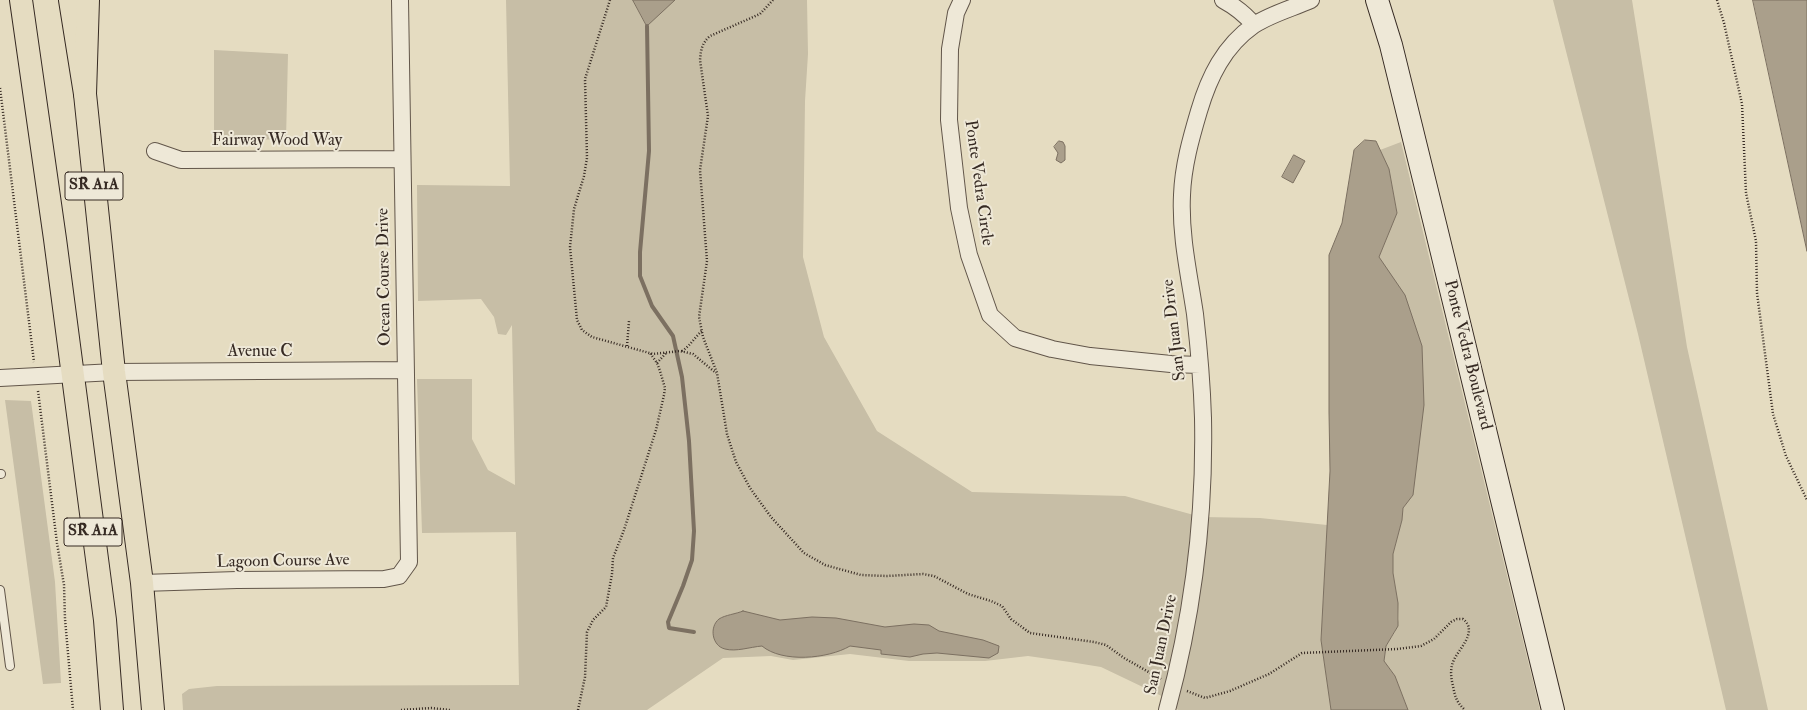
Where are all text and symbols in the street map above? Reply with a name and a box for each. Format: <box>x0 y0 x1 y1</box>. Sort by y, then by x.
street label: Ponte Vedra Circle <box>959 119 997 247</box>
street label: Fairway Wood Way <box>212 131 342 151</box>
road number: SR A1A <box>65 172 123 200</box>
street label: Ocean Course Drive <box>374 208 396 346</box>
street label: San Juan Drive <box>1159 278 1191 382</box>
street label: Ponte Vedra Boulevard <box>1438 278 1496 432</box>
street label: Avenue C <box>227 342 293 362</box>
road number: SR A1A <box>64 518 122 546</box>
street label: Lagoon Course Ave <box>216 551 350 573</box>
street label: San Juan Drive <box>1141 593 1183 697</box>

